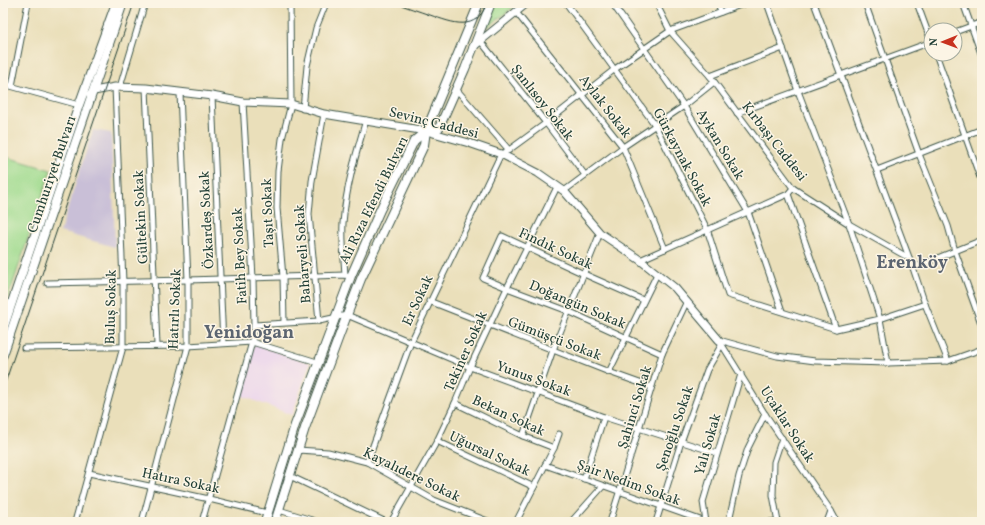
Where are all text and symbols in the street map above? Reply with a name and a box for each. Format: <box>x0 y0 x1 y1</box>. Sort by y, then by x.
north arrow <box>923 22 963 62</box>
text: N <box>927 38 942 46</box>
street label: Şanlısoy Sokak <box>506 61 578 145</box>
street label: Aylak Sokak <box>574 71 636 143</box>
street label: Kırbaşı Caddesi <box>737 98 811 186</box>
street label: Sevinç Caddesi <box>387 103 481 144</box>
street label: Gürkaynak Sokak <box>648 105 716 211</box>
street label: Aykan Sokak <box>691 106 749 184</box>
street label: Cumhuriyet Bulvarı <box>23 113 81 236</box>
street label: Ali Rıza Efendi Bulvarı <box>335 134 414 268</box>
street label: Gültekin Sokak <box>130 169 153 264</box>
street label: Özkardeş Sokak <box>195 170 220 270</box>
street label: Taşıt Sokak <box>258 178 279 248</box>
street label: Baharyeli Sokak <box>291 203 316 304</box>
street label: Fatih Bey Sokak <box>228 207 253 305</box>
street label: Fındık Sokak <box>515 224 596 275</box>
district label: Erenköy <box>876 251 948 276</box>
street label: Hatırlı Sokak <box>165 268 186 350</box>
street label: Buluş Sokak <box>101 269 122 345</box>
street label: Er Sokak <box>398 272 439 329</box>
street label: Doğangün Sokak <box>526 276 629 335</box>
street label: Tekiner Sokak <box>440 308 493 395</box>
street label: Gümüşçü Sokak <box>505 313 604 366</box>
district label: Yenidoğan <box>204 321 294 346</box>
street label: Yunus Sokak <box>493 357 574 402</box>
street label: Şahinci Sokak <box>614 363 657 451</box>
street label: Şenoğlu Sokak <box>652 383 699 474</box>
street label: Uçaklar Sokak <box>755 383 819 467</box>
street label: Bekan Sokak <box>469 391 548 442</box>
street label: Yalı Sokak <box>691 411 726 477</box>
street label: Uğursal Sokak <box>446 427 533 482</box>
street label: Kayalıdere Sokak <box>359 444 464 507</box>
street label: Şair Nedim Sokak <box>574 456 683 511</box>
street label: Hatıra Sokak <box>140 464 222 499</box>

